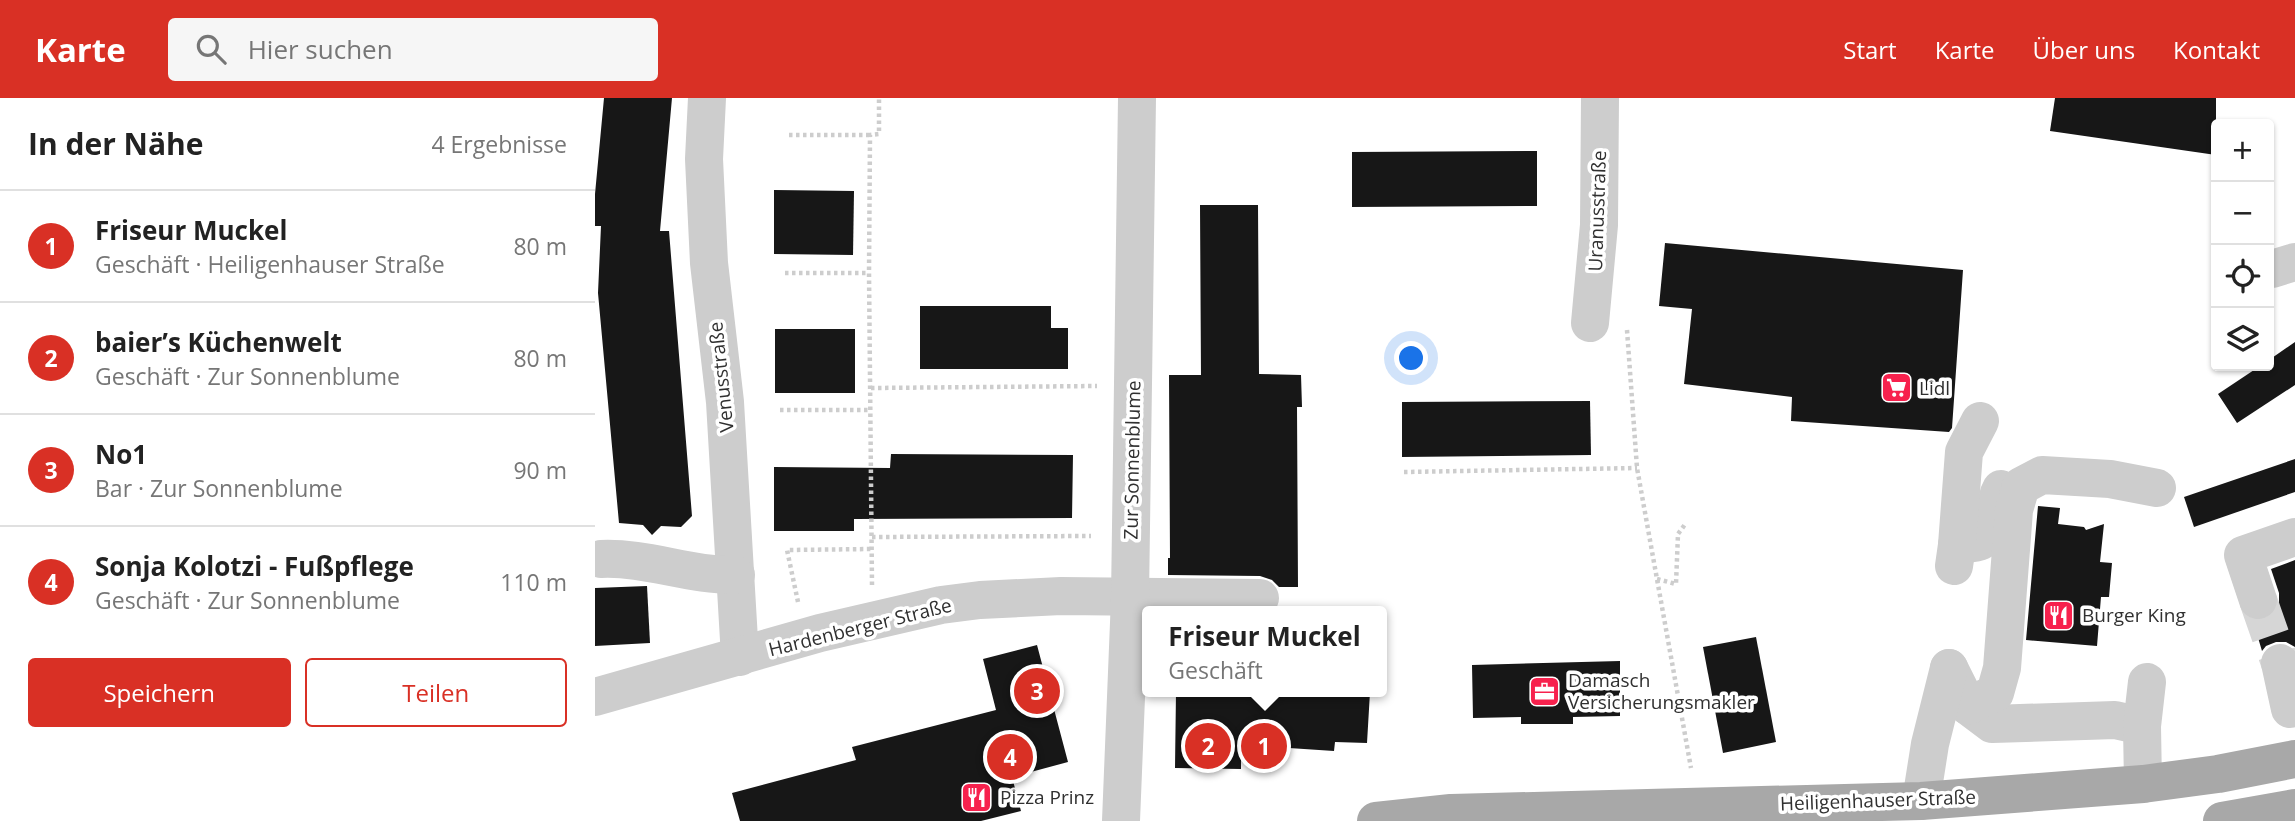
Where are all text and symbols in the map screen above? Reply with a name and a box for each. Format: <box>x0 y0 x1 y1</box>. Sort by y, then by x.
search box <box>168 18 658 81</box>
text: Karte <box>35 27 126 72</box>
icon: search <box>192 30 230 68</box>
text: Hier suchen <box>248 31 393 67</box>
text: Start <box>1843 33 1897 66</box>
text: Karte <box>1935 33 1995 66</box>
text: Über uns <box>2033 33 2135 66</box>
text: Kontakt <box>2173 33 2260 66</box>
map controls <box>2211 119 2274 371</box>
button: + <box>2211 119 2274 182</box>
text: In der Nähe <box>28 123 204 164</box>
text: 4 Ergebnisse <box>431 128 567 160</box>
street label: Uranusstraße <box>1582 150 1612 272</box>
button: − <box>2211 182 2274 245</box>
text: Friseur Muckel <box>95 212 287 248</box>
text: 1 <box>44 230 58 262</box>
text: 80 m <box>513 230 567 262</box>
button: locate <box>2211 245 2274 308</box>
text: Geschäft · Heiligenhauser Straße <box>95 248 445 280</box>
button: layers <box>2211 308 2274 371</box>
street label: Venusstraße <box>702 320 740 434</box>
text: baier’s Küchenwelt <box>95 324 342 360</box>
your location <box>1394 341 1428 375</box>
text: 2 <box>44 342 58 374</box>
text: 80 m <box>513 342 567 374</box>
text: Geschäft · Zur Sonnenblume <box>95 360 400 392</box>
supermarket icon: Lidl <box>1879 371 1913 405</box>
place label: Lidl <box>1919 375 1950 401</box>
street label: Zur Sonnenblume <box>1118 380 1146 540</box>
text: No1 <box>95 436 147 472</box>
text: 3 <box>44 454 58 486</box>
text: 90 m <box>513 454 567 486</box>
text: Bar · Zur Sonnenblume <box>95 472 343 504</box>
text: Sonja Kolotzi - Fußpflege <box>95 548 414 584</box>
text: 4 <box>44 566 58 598</box>
text: 110 m <box>500 566 567 598</box>
text: Geschäft · Zur Sonnenblume <box>95 584 400 616</box>
street label: Hardenberger Straße <box>766 592 954 662</box>
restaurant icon: Burger King <box>2042 598 2076 632</box>
place label: Burger King <box>2082 602 2186 628</box>
popup <box>1142 606 1387 697</box>
text: Friseur Muckel <box>1168 618 1361 654</box>
text: Geschäft <box>1168 654 1263 686</box>
button: Speichern <box>28 658 291 727</box>
button: Teilen <box>305 658 567 727</box>
pin: 3 <box>1014 665 1060 717</box>
place label: Damasch Versicherungsmakler <box>1568 667 1755 715</box>
office icon: Damasch Versicherungsmakler <box>1528 674 1562 708</box>
pin: 2 <box>1185 720 1231 772</box>
pin: 1 <box>1241 720 1287 772</box>
pin: 4 <box>987 731 1033 783</box>
restaurant icon: Pizza Prinz <box>960 780 994 814</box>
place label: Pizza Prinz <box>1000 784 1094 810</box>
street label: Heiligenhauser Straße <box>1780 784 1976 816</box>

